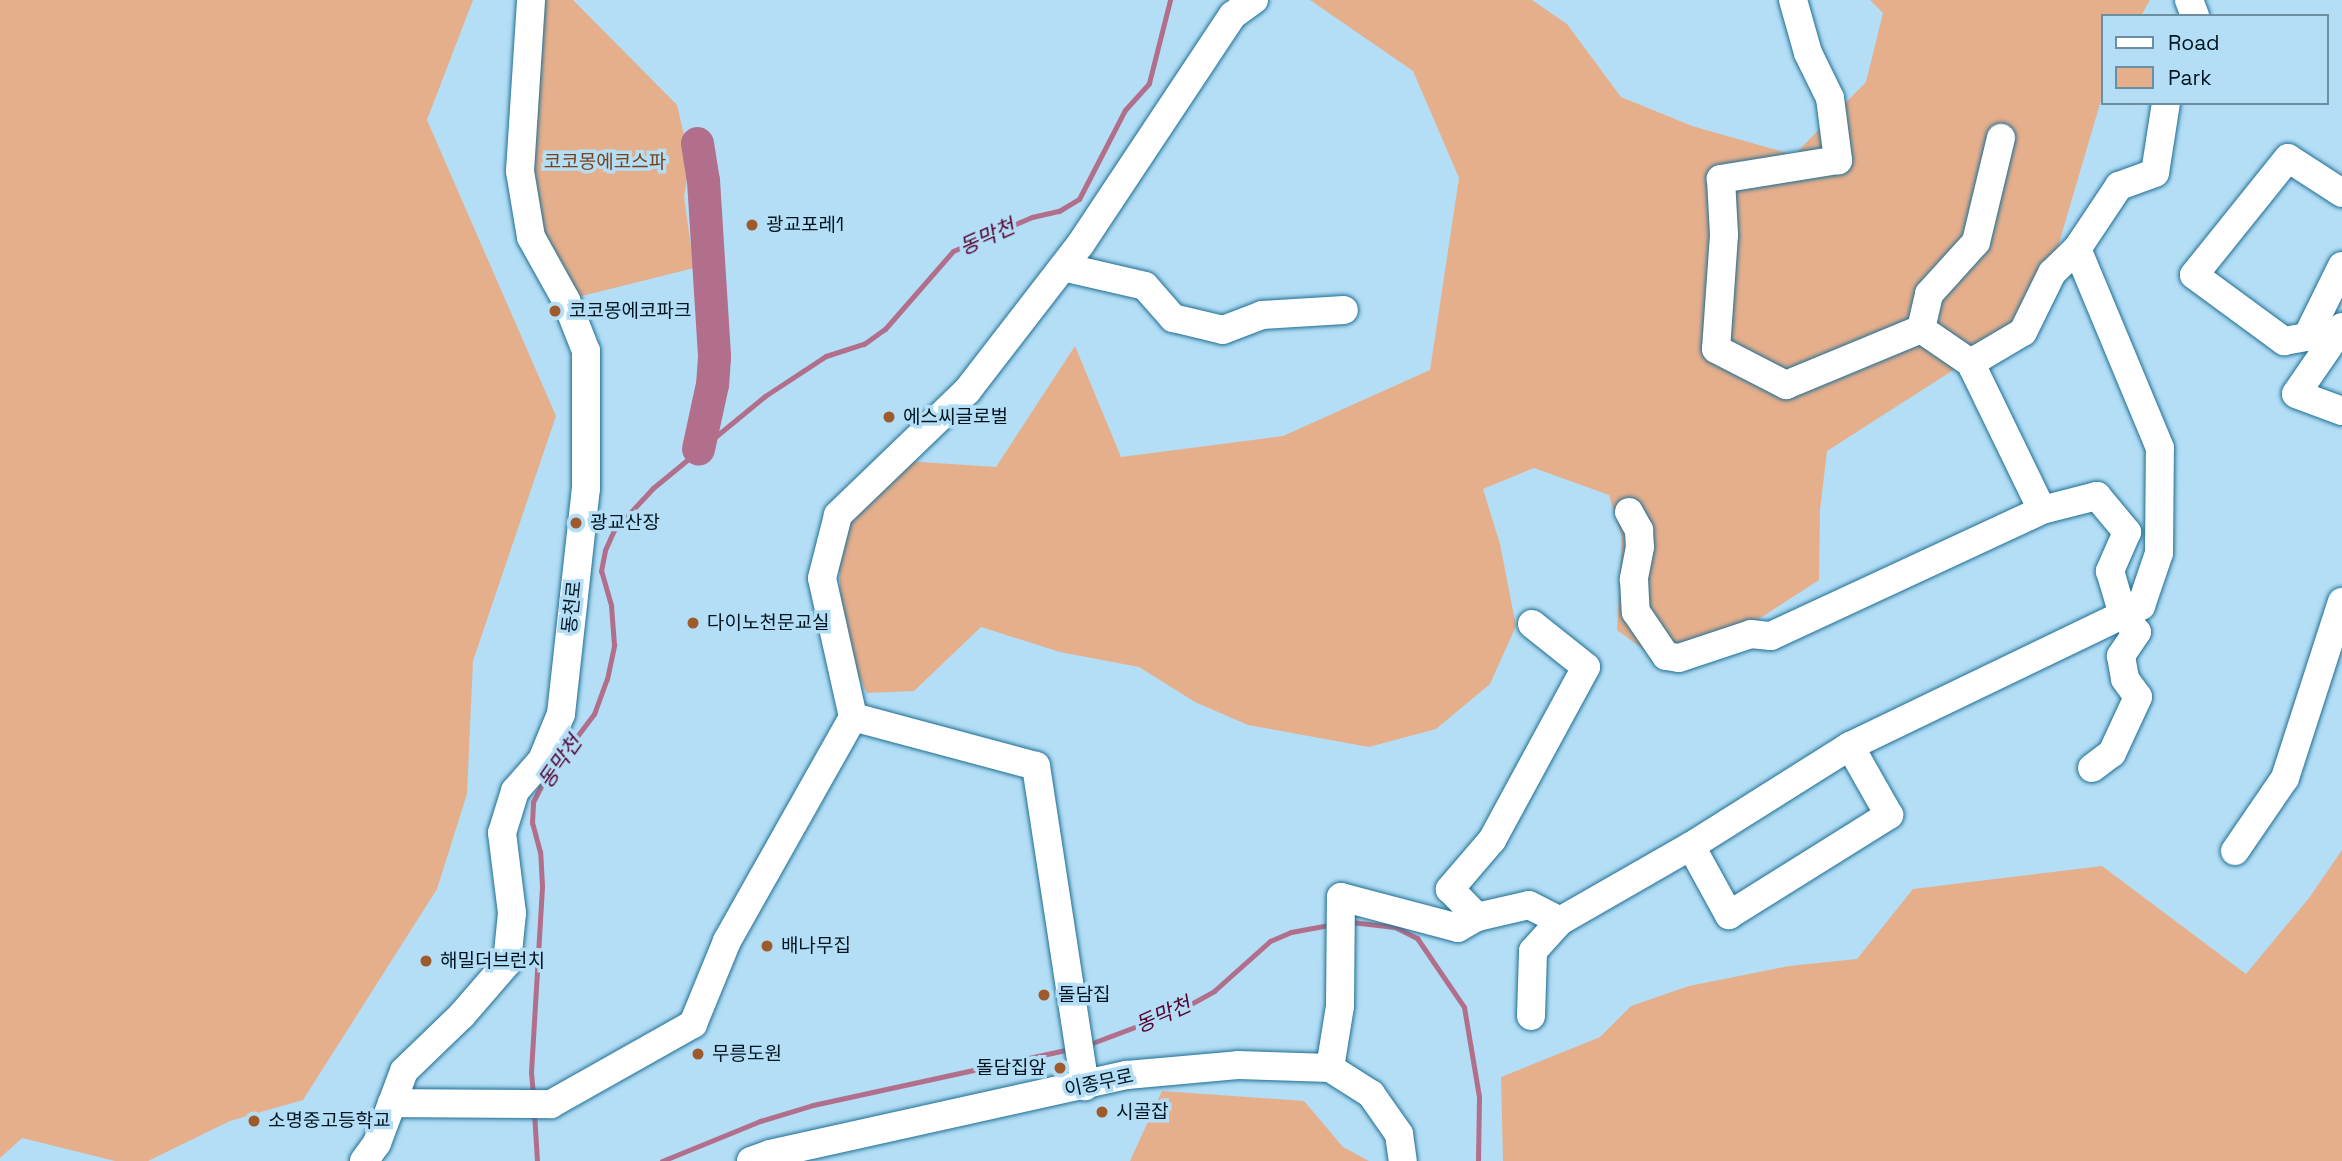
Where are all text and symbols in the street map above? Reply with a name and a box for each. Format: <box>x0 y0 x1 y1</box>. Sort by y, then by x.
legend <box>2100 14 2328 105</box>
text: Road <box>2168 29 2220 56</box>
text: Park <box>2168 64 2212 91</box>
park label: 코코몽에코스파 <box>544 151 666 173</box>
place label: 광교포레1 <box>766 214 844 236</box>
water label: 동막천 <box>955 214 1019 260</box>
marker: 광교포레1 <box>744 217 760 233</box>
place label: 코코몽에코파크 <box>569 300 691 322</box>
marker: 코코몽에코파크 <box>547 303 563 319</box>
place label: 에스씨글로벌 <box>903 406 1008 428</box>
marker: 에스씨글로벌 <box>881 409 897 425</box>
place label: 광교산장 <box>590 512 660 534</box>
marker: 광교산장 <box>568 515 584 531</box>
street label: 동천로 <box>558 580 586 634</box>
place label: 다이노천문교실 <box>707 612 829 634</box>
marker: 다이노천문교실 <box>685 615 701 631</box>
water label: 동막천 <box>533 731 587 793</box>
place label: 배나무집 <box>781 935 851 957</box>
marker: 배나무집 <box>759 938 775 954</box>
place label: 해밀더브런치 <box>440 950 545 972</box>
marker: 해밀더브런치 <box>418 953 434 969</box>
place label: 돌담집 <box>1058 984 1110 1006</box>
marker: 돌담집 <box>1036 987 1052 1003</box>
water label: 동막천 <box>1131 992 1195 1038</box>
place label: 무릉도원 <box>712 1043 782 1065</box>
marker: 무릉도원 <box>690 1046 706 1062</box>
place label: 돌담집앞 <box>976 1057 1046 1079</box>
marker: 돌담집앞 <box>1052 1060 1068 1076</box>
street label: 이종무로 <box>1062 1065 1136 1101</box>
place label: 시골잡 <box>1116 1101 1168 1123</box>
marker: 시골잡 <box>1094 1104 1110 1120</box>
place label: 소명중고등학교 <box>268 1110 390 1132</box>
marker: 소명중고등학교 <box>246 1113 262 1129</box>

